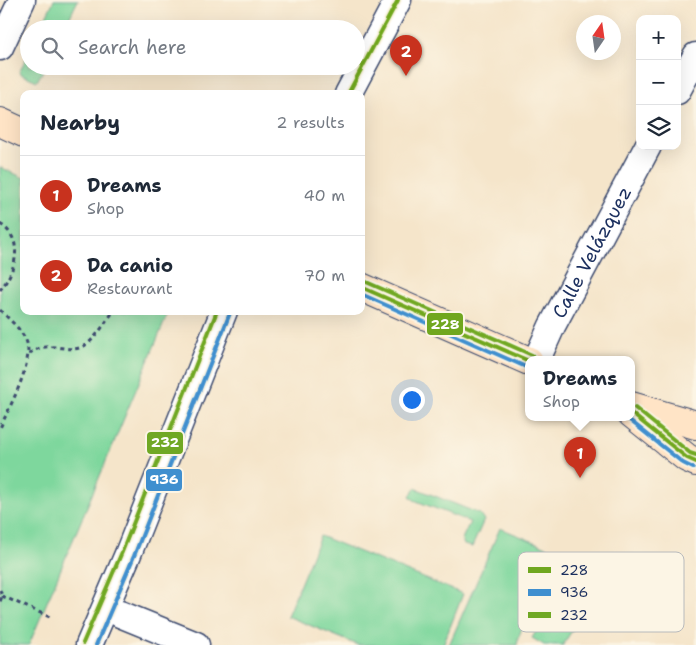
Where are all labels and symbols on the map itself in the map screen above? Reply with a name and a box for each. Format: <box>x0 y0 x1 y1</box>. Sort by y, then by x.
north arrow <box>576 15 621 60</box>
pin: 2 <box>390 35 422 76</box>
street label: Calle Velázquez <box>546 182 637 322</box>
line badge: 228 <box>426 312 464 336</box>
text: 228 <box>430 315 460 333</box>
your location <box>399 387 425 413</box>
line badge: 232 <box>146 431 184 455</box>
text: 232 <box>151 433 180 451</box>
pin: 1 <box>564 437 596 478</box>
line badge: 936 <box>145 468 183 492</box>
text: 936 <box>149 470 179 488</box>
legend <box>518 552 684 632</box>
text: 228 <box>560 561 588 579</box>
text: 936 <box>560 583 588 601</box>
text: 232 <box>560 606 588 624</box>

